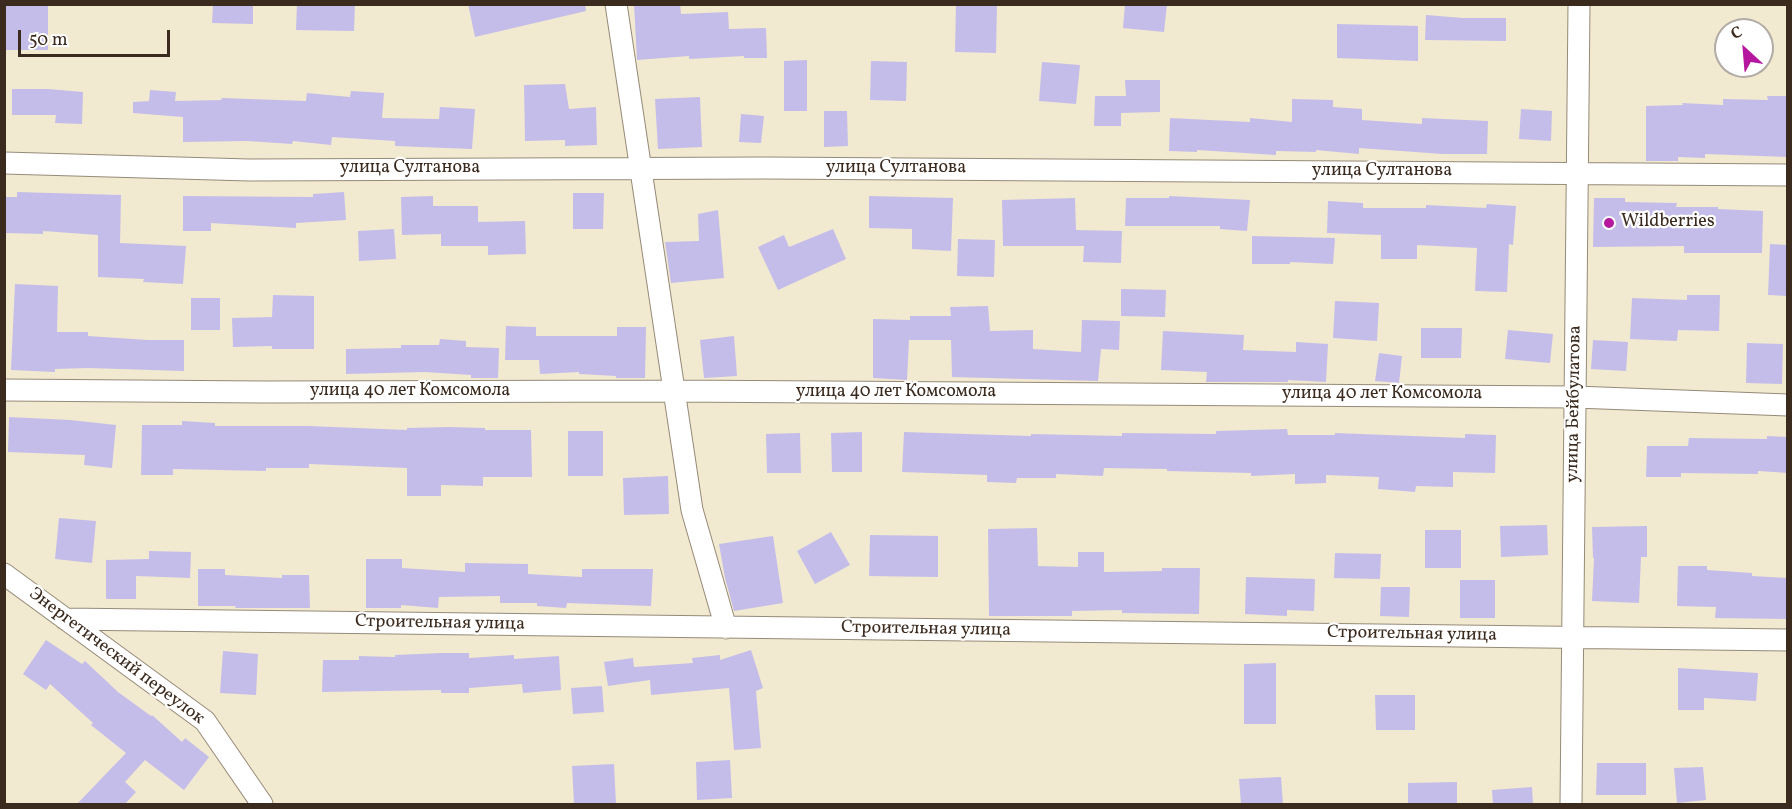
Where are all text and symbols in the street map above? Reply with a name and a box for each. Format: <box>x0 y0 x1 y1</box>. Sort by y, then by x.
scale bar <box>21 18 172 56</box>
north arrow <box>1714 18 1774 78</box>
text: С <box>1728 21 1746 46</box>
text: 50 m <box>29 28 68 53</box>
street label: улица Султанова <box>340 158 480 180</box>
street label: улица Султанова <box>826 158 966 180</box>
street label: улица Султанова <box>1312 161 1452 183</box>
place label: Wildberries <box>1621 212 1715 234</box>
marker: Wildberries <box>1602 216 1616 230</box>
street label: улица Бейбулатова <box>1563 325 1587 483</box>
street label: улица 40 лет Комсомола <box>310 381 510 403</box>
street label: улица 40 лет Комсомола <box>796 382 996 404</box>
street label: улица 40 лет Комсомола <box>1282 384 1482 406</box>
street label: Энергетический переулок <box>24 584 208 730</box>
street label: Строительная улица <box>355 612 525 636</box>
street label: Строительная улица <box>841 618 1011 642</box>
street label: Строительная улица <box>1327 623 1497 647</box>

